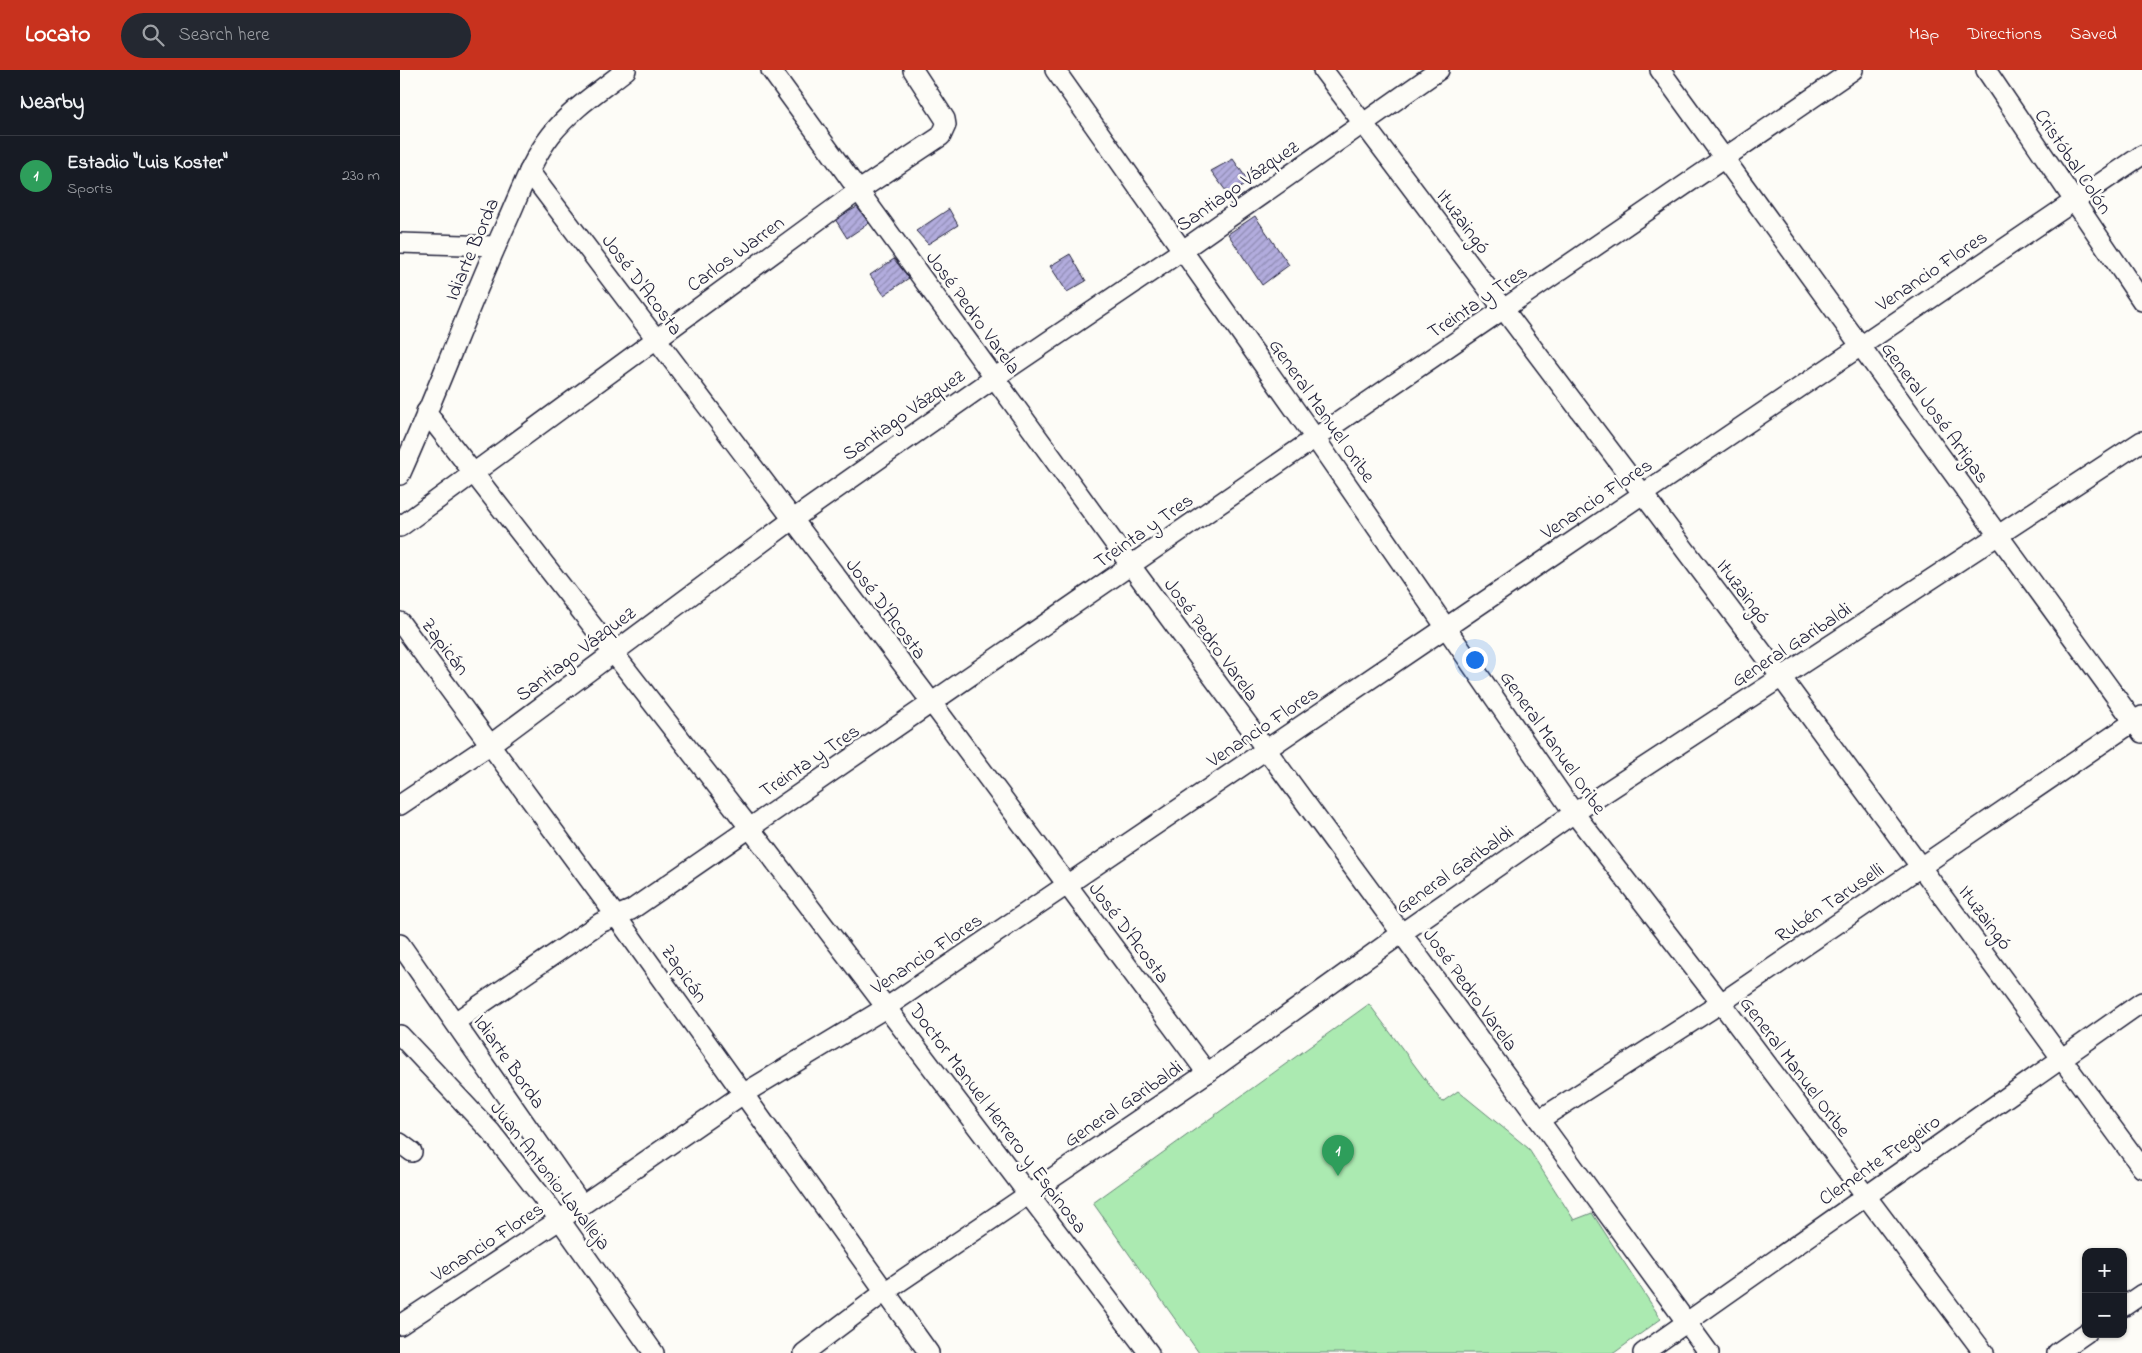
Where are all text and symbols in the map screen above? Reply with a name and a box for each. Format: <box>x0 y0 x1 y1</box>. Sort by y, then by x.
search box <box>121 13 471 58</box>
text: Locato <box>25 18 91 53</box>
icon: search <box>139 21 167 49</box>
text: Search here <box>179 22 270 49</box>
text: Map <box>1909 22 1939 48</box>
text: Directions <box>1967 22 2042 48</box>
text: Saved <box>2070 22 2117 48</box>
text: Nearby <box>20 88 84 118</box>
street label: Cristóbal Colón <box>2026 104 2118 221</box>
street label: Santiago Vázquez <box>1171 134 1307 241</box>
text: Estadio "Luis Koster" <box>67 150 228 177</box>
text: 1 <box>33 164 39 188</box>
text: 230 m <box>342 164 380 188</box>
text: Sports <box>67 177 113 201</box>
street label: Ituzaingó <box>1427 184 1496 262</box>
street label: Idiarte Borda <box>439 194 508 306</box>
street label: Carlos Warren <box>682 210 791 300</box>
street label: Venancio Flores <box>1870 224 1994 321</box>
street label: José D'Acosta <box>593 229 689 342</box>
street label: José Pedro Varela <box>917 246 1027 381</box>
street label: Treinta y Tres <box>1422 259 1534 347</box>
street label: General Manuel Oribe <box>1260 334 1382 489</box>
street label: General José Artigas <box>1872 337 1995 491</box>
street label: Santiago Vázquez <box>837 363 973 470</box>
street label: Venancio Flores <box>1535 452 1659 549</box>
street label: Treinta y Tres <box>1089 487 1200 577</box>
street label: José D'Acosta <box>837 553 933 666</box>
street label: Ituzaingó <box>1707 554 1776 632</box>
street label: José Pedro Varela <box>1155 573 1265 708</box>
street label: General Garibaldi <box>1726 596 1858 696</box>
street label: Santiago Vázquez <box>510 600 644 711</box>
street label: Zapicán <box>413 613 475 682</box>
your location <box>1462 647 1488 673</box>
street label: General Manuel Oribe <box>1491 666 1613 821</box>
street label: Venancio Flores <box>1201 680 1325 777</box>
street label: Treinta y Tres <box>754 718 866 806</box>
street label: General Garibaldi <box>1390 819 1520 923</box>
street label: Rubén Taruselli <box>1770 857 1891 951</box>
street label: José D'Acosta <box>1080 877 1176 990</box>
street label: Ituzaingó <box>1949 880 2018 958</box>
street label: Venancio Flores <box>865 907 989 1004</box>
street label: José Pedro Varela <box>1414 923 1524 1058</box>
street label: Zapicán <box>652 939 714 1010</box>
street label: General Manuel Oribe <box>1731 991 1857 1144</box>
street label: Doctor Manuel Herrero y Espinosa <box>900 998 1093 1241</box>
street label: Idiarte Borda <box>465 1009 551 1116</box>
street label: General Garibaldi <box>1059 1054 1190 1156</box>
street label: Juan Antonio Lavalleja <box>482 1096 617 1257</box>
street label: Clemente Fregeiro <box>1814 1108 1948 1215</box>
pin: 1 <box>1322 1135 1354 1176</box>
street label: Venancio Flores <box>426 1196 550 1291</box>
map controls <box>2082 1248 2127 1338</box>
button: + <box>2082 1248 2127 1293</box>
button: − <box>2082 1293 2127 1338</box>

